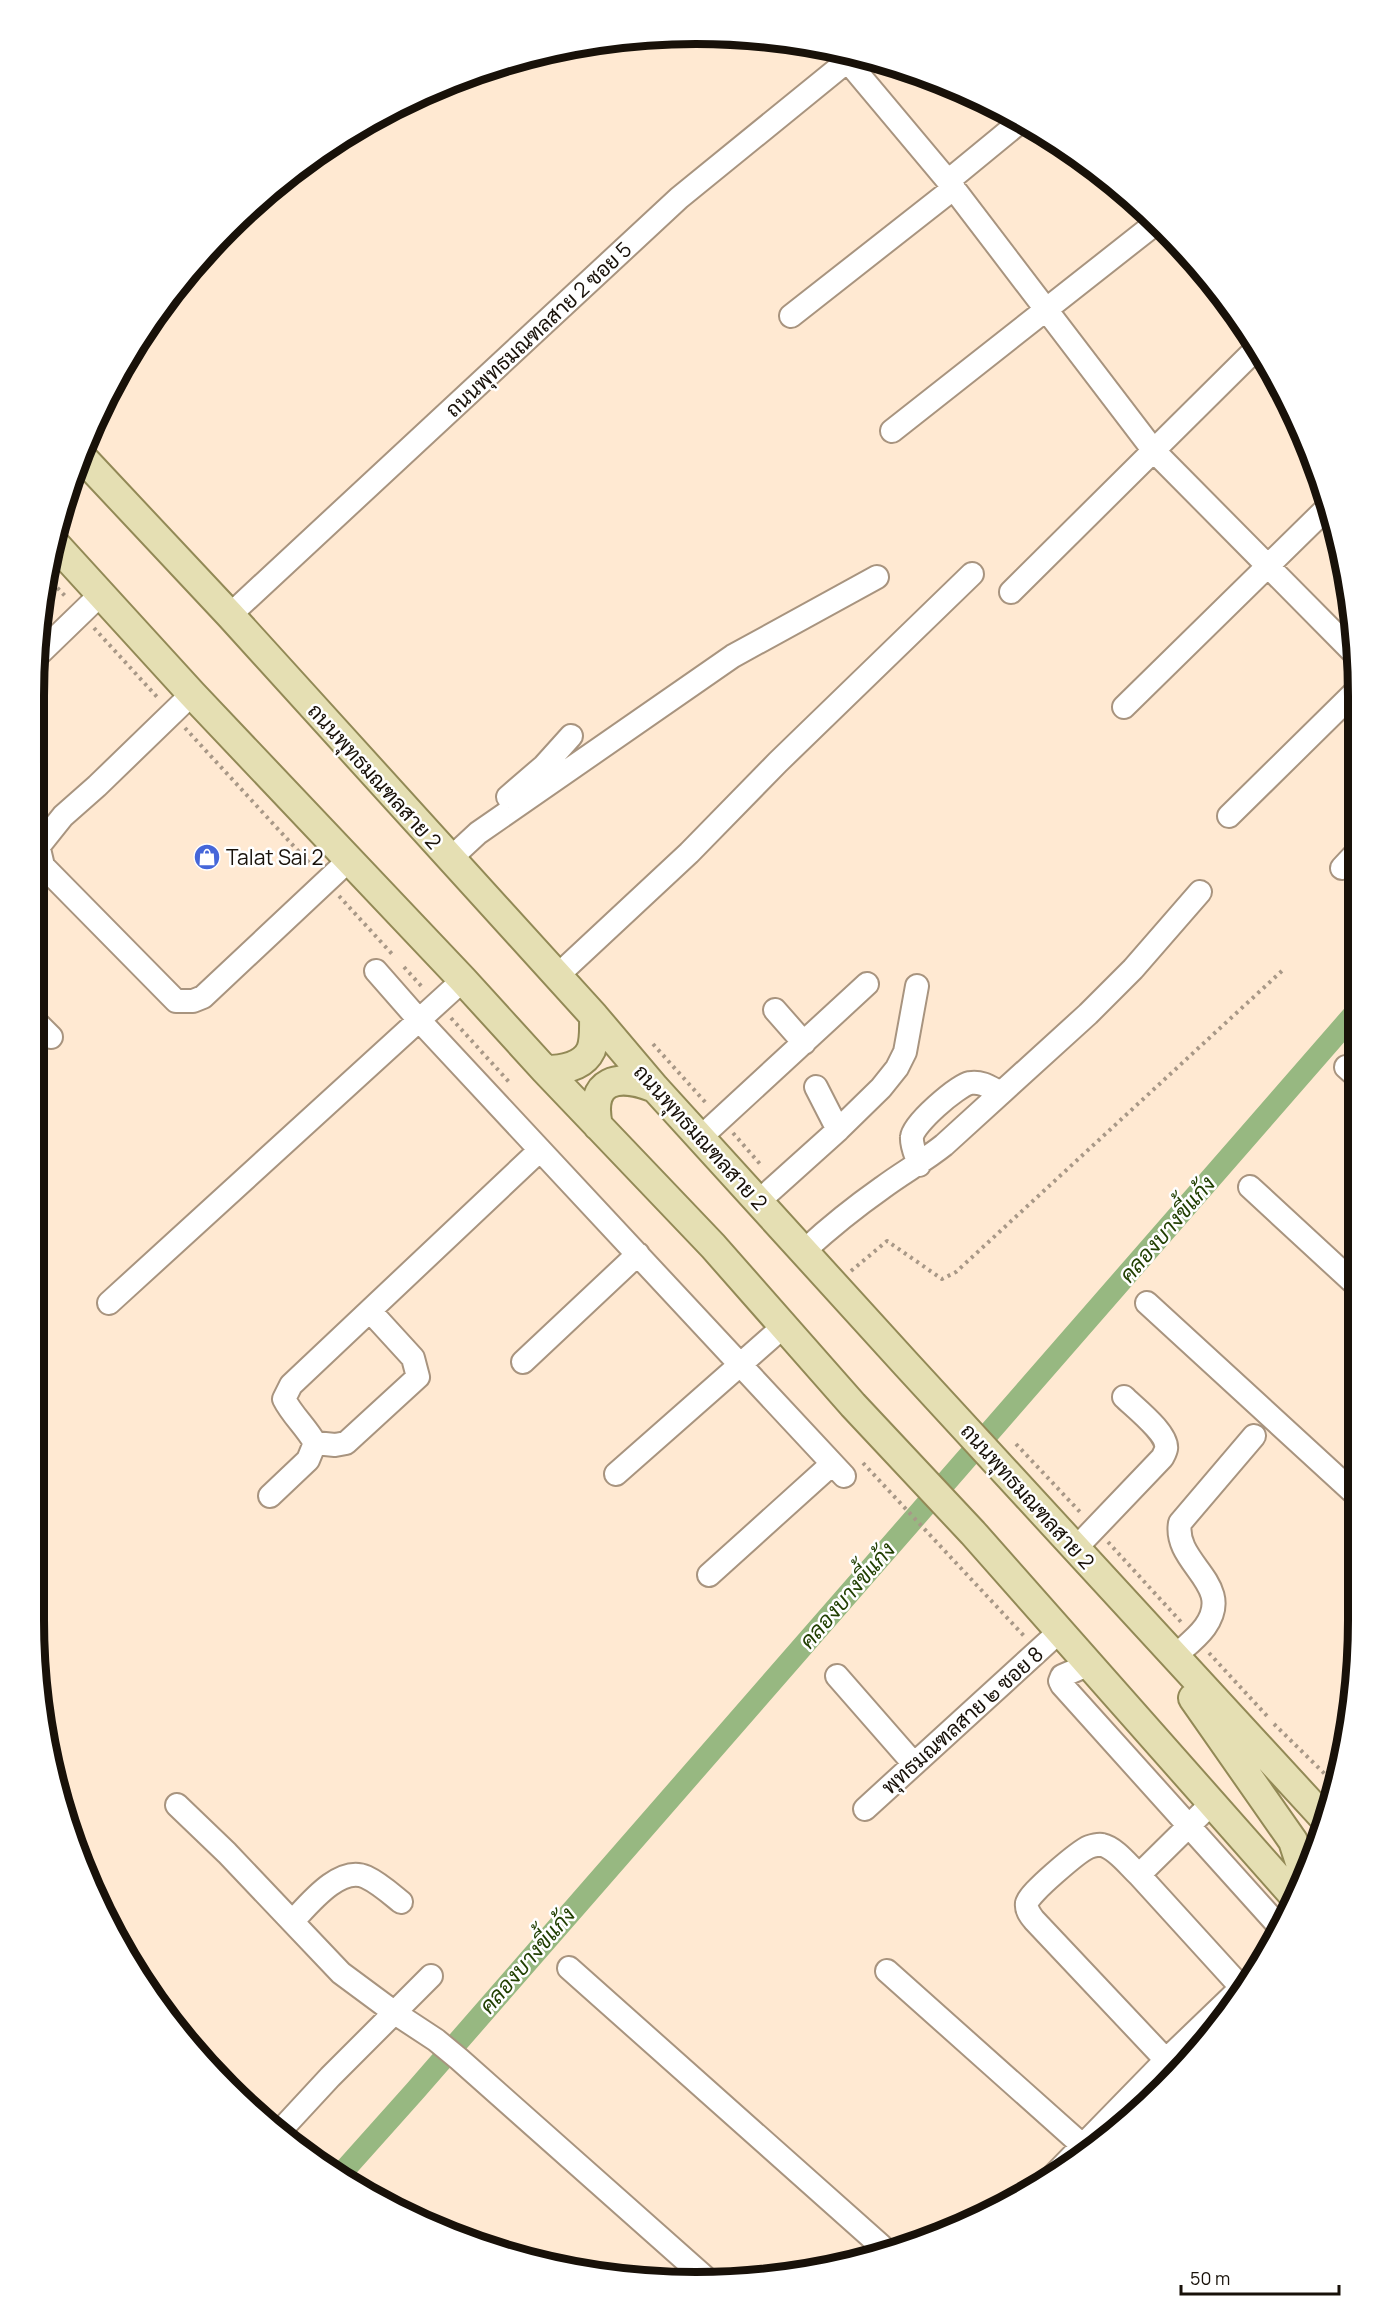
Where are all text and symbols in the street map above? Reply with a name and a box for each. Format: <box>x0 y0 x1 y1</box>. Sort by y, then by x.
street label: ถนนพุทธมณฑลสาย 2 ซอย 5 <box>439 235 638 424</box>
street label: ถนนพุทธมณฑลสาย 2 <box>301 697 448 856</box>
shop icon: Talat Sai 2 <box>192 842 222 872</box>
place label: Talat Sai 2 <box>226 843 324 871</box>
street label: ถนนพุทธมณฑลสาย 2 <box>627 1058 774 1217</box>
water label: คลองบางขี้แก้ง <box>1109 1167 1222 1289</box>
street label: ถนนพุทธมณฑลสาย 2 <box>954 1417 1101 1576</box>
water label: คลองบางขี้แก้ง <box>789 1533 902 1655</box>
street label: พุทธมณฑลสาย ๒ ซอย 8 <box>875 1640 1050 1801</box>
water label: คลองบางขี้แก้ง <box>469 1898 582 2020</box>
scale bar <box>1181 2258 1338 2296</box>
text: 50 m <box>1190 2266 1230 2290</box>

